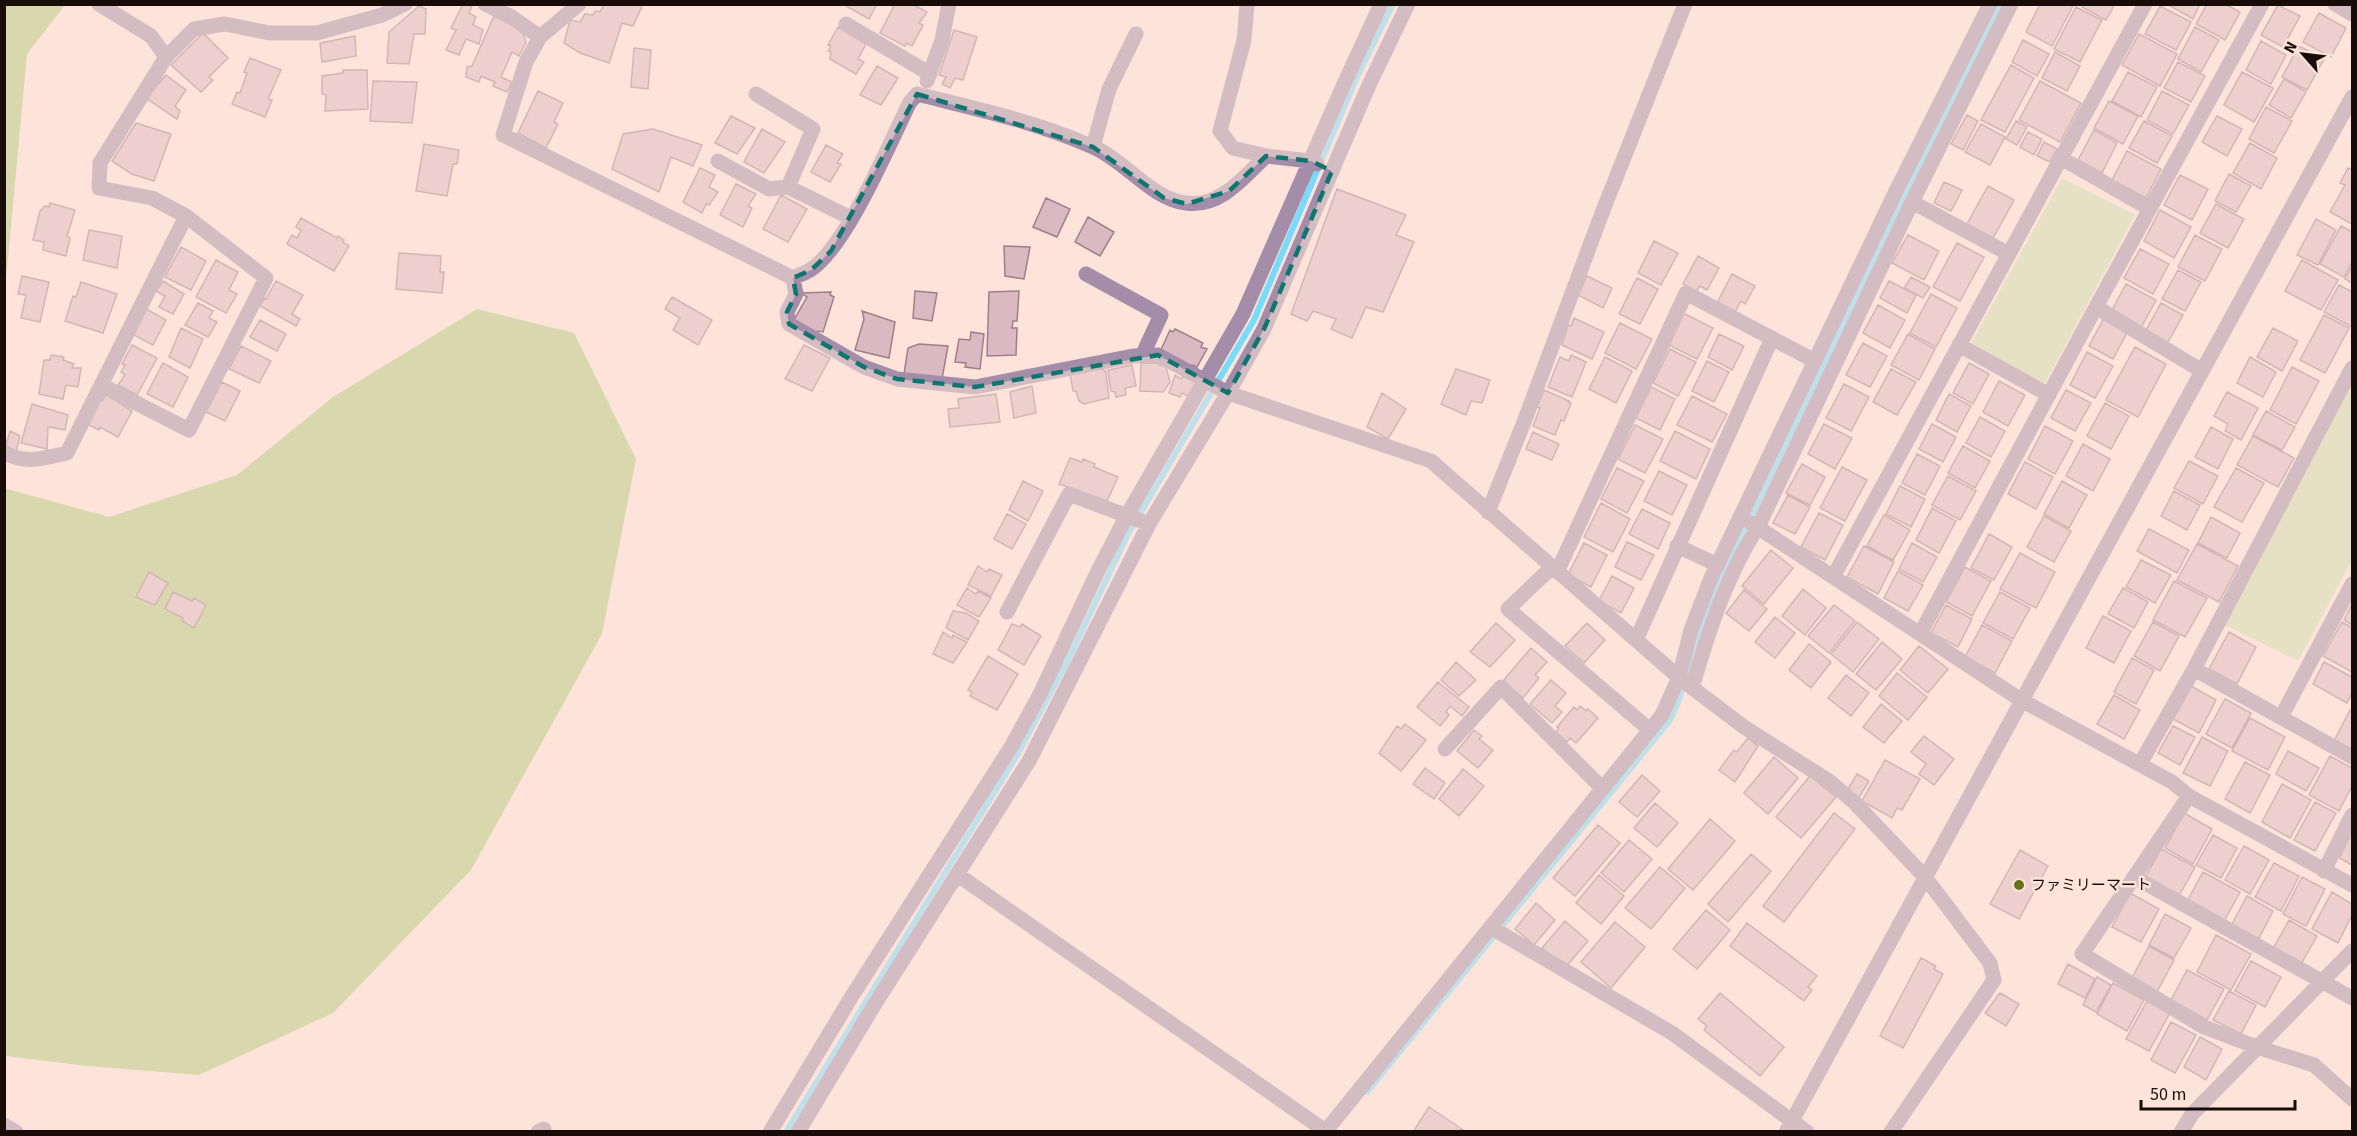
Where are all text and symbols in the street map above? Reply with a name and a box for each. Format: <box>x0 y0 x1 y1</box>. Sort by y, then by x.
north arrow <box>2273 24 2333 84</box>
text: N <box>2278 38 2303 57</box>
place label: ファミリーマート <box>2031 875 2151 896</box>
marker: ファミリーマート <box>2012 878 2026 892</box>
scale bar <box>2141 1073 2296 1111</box>
text: 50 m <box>2150 1082 2186 1107</box>

